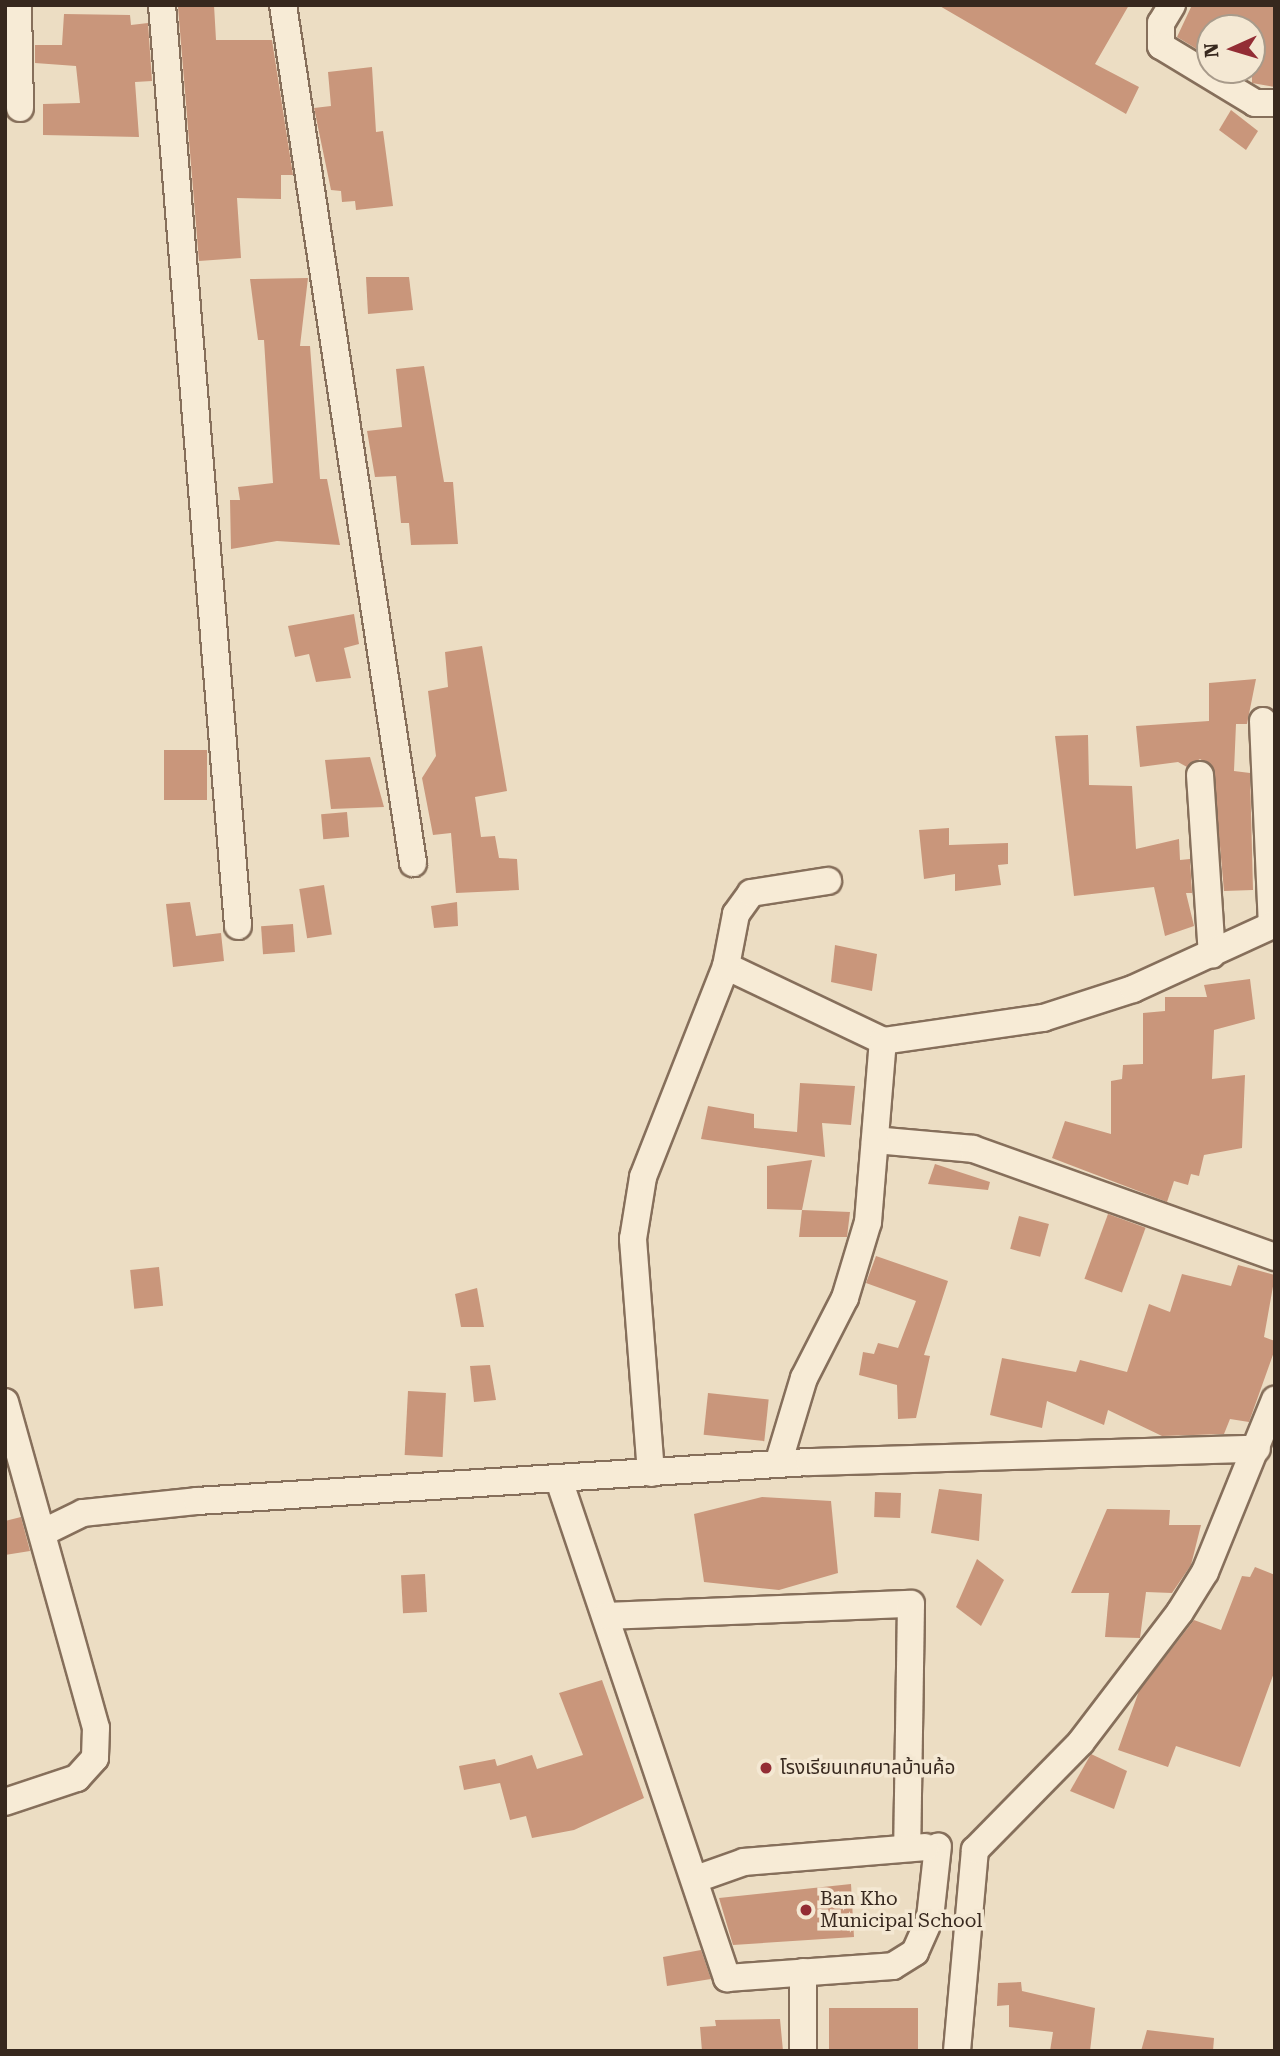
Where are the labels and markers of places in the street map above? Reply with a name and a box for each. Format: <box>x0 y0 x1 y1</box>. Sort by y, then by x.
place label: โรงเรียนเทศบาลบ้านค้อ <box>780 1757 955 1779</box>
marker: โรงเรียนเทศบาลบ้านค้อ <box>758 1760 774 1776</box>
place label: Ban Kho Municipal School <box>820 1888 982 1932</box>
marker: Ban Kho Municipal School <box>798 1902 814 1918</box>

